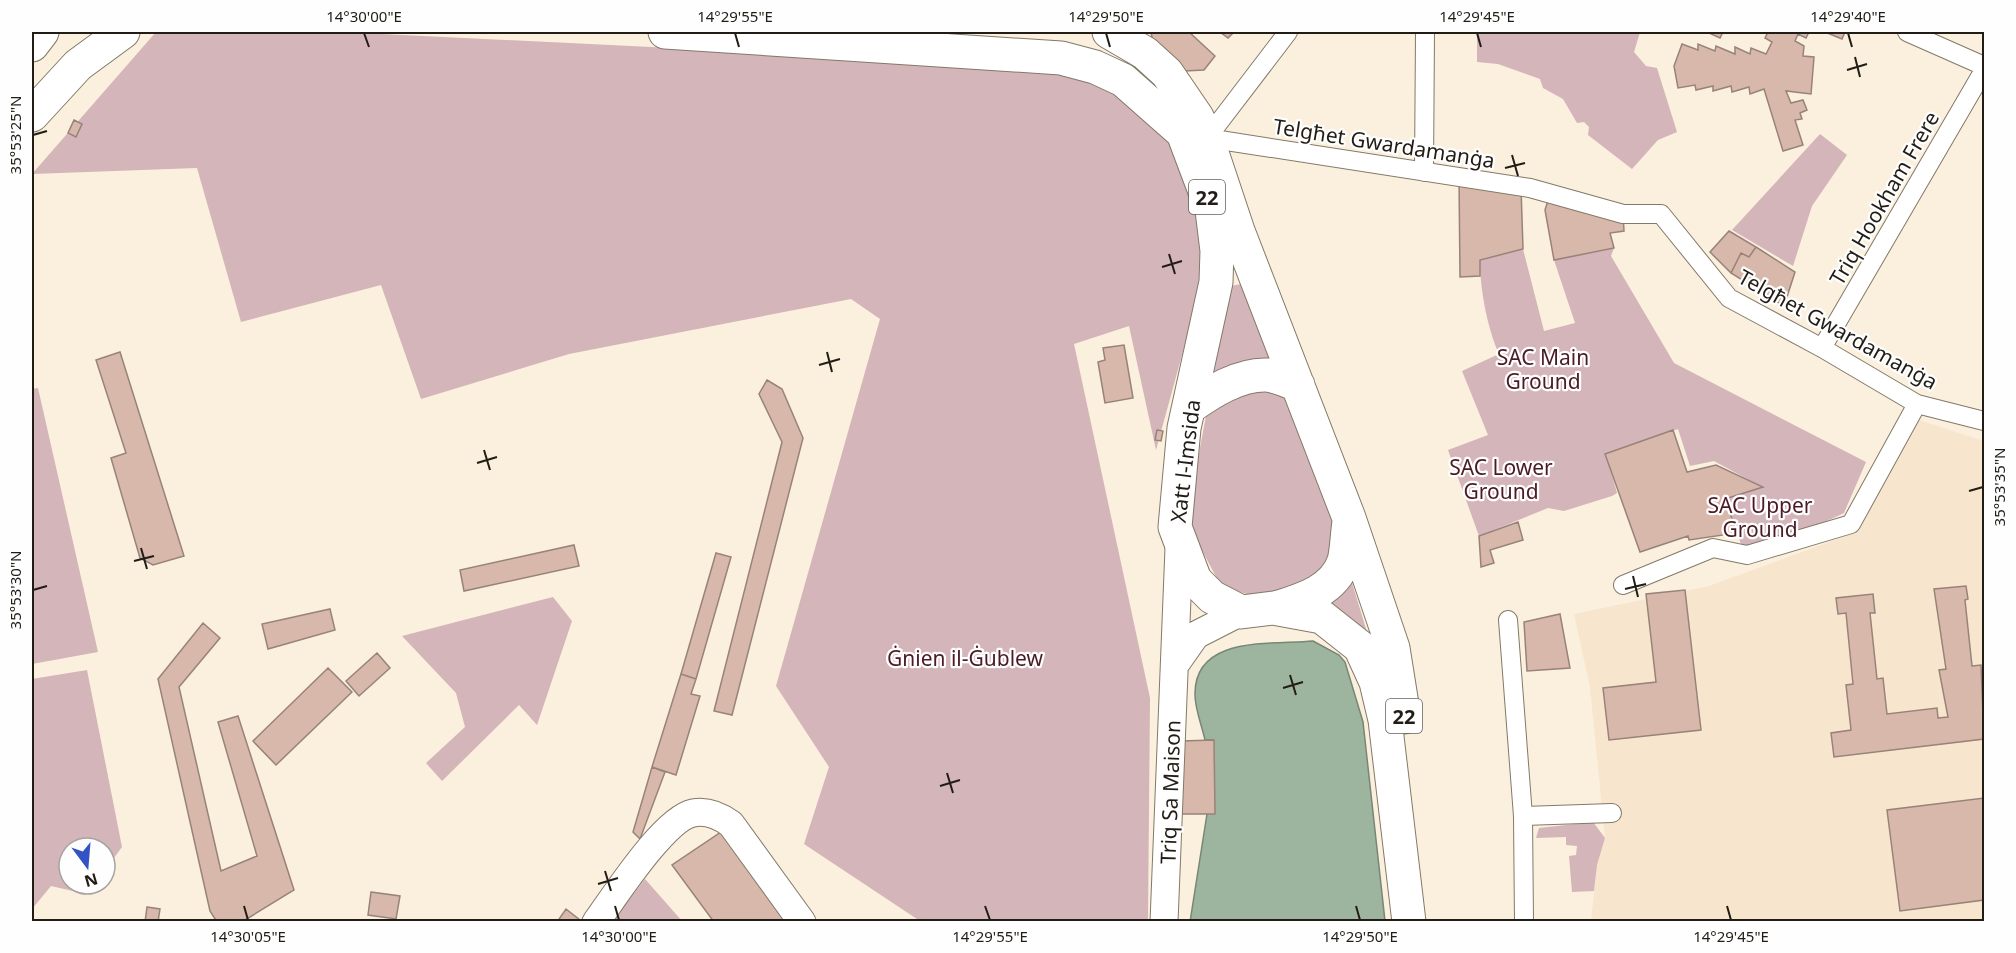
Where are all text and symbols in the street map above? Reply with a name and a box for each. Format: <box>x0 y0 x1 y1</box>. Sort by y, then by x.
text: 14°30'00"E <box>326 6 402 26</box>
text: 14°29'55"E <box>697 6 773 26</box>
text: 14°29'50"E <box>1068 6 1144 26</box>
text: 14°29'45"E <box>1439 6 1515 26</box>
text: 14°29'40"E <box>1810 6 1886 26</box>
text: 35°53'25"N <box>5 96 25 174</box>
street label: Triq Hookham Frere <box>1823 106 1945 290</box>
street label: Telgħet Gwardamanġa <box>1271 112 1497 174</box>
road number: 22 <box>1189 180 1225 214</box>
street label: Telgħet Gwardamanġa <box>1733 262 1943 396</box>
park label: SAC Main Ground <box>1497 343 1589 395</box>
street label: Xatt l-Imsida <box>1164 398 1206 524</box>
text: 35°53'35"N <box>1989 448 2009 526</box>
park label: SAC Lower Ground <box>1449 453 1553 505</box>
park label: SAC Upper Ground <box>1708 491 1813 543</box>
text: 35°53'30"N <box>5 551 25 629</box>
park label: Ġnien il-Ġublew <box>887 644 1044 672</box>
road number: 22 <box>1386 699 1422 733</box>
street label: Triq Sa Maison <box>1153 720 1187 864</box>
north arrow <box>57 836 117 896</box>
text: N <box>82 868 100 893</box>
text: 14°30'05"E <box>210 926 286 946</box>
text: 14°30'00"E <box>581 926 657 946</box>
text: 14°29'55"E <box>952 926 1028 946</box>
text: 14°29'50"E <box>1322 926 1398 946</box>
text: 14°29'45"E <box>1693 926 1769 946</box>

